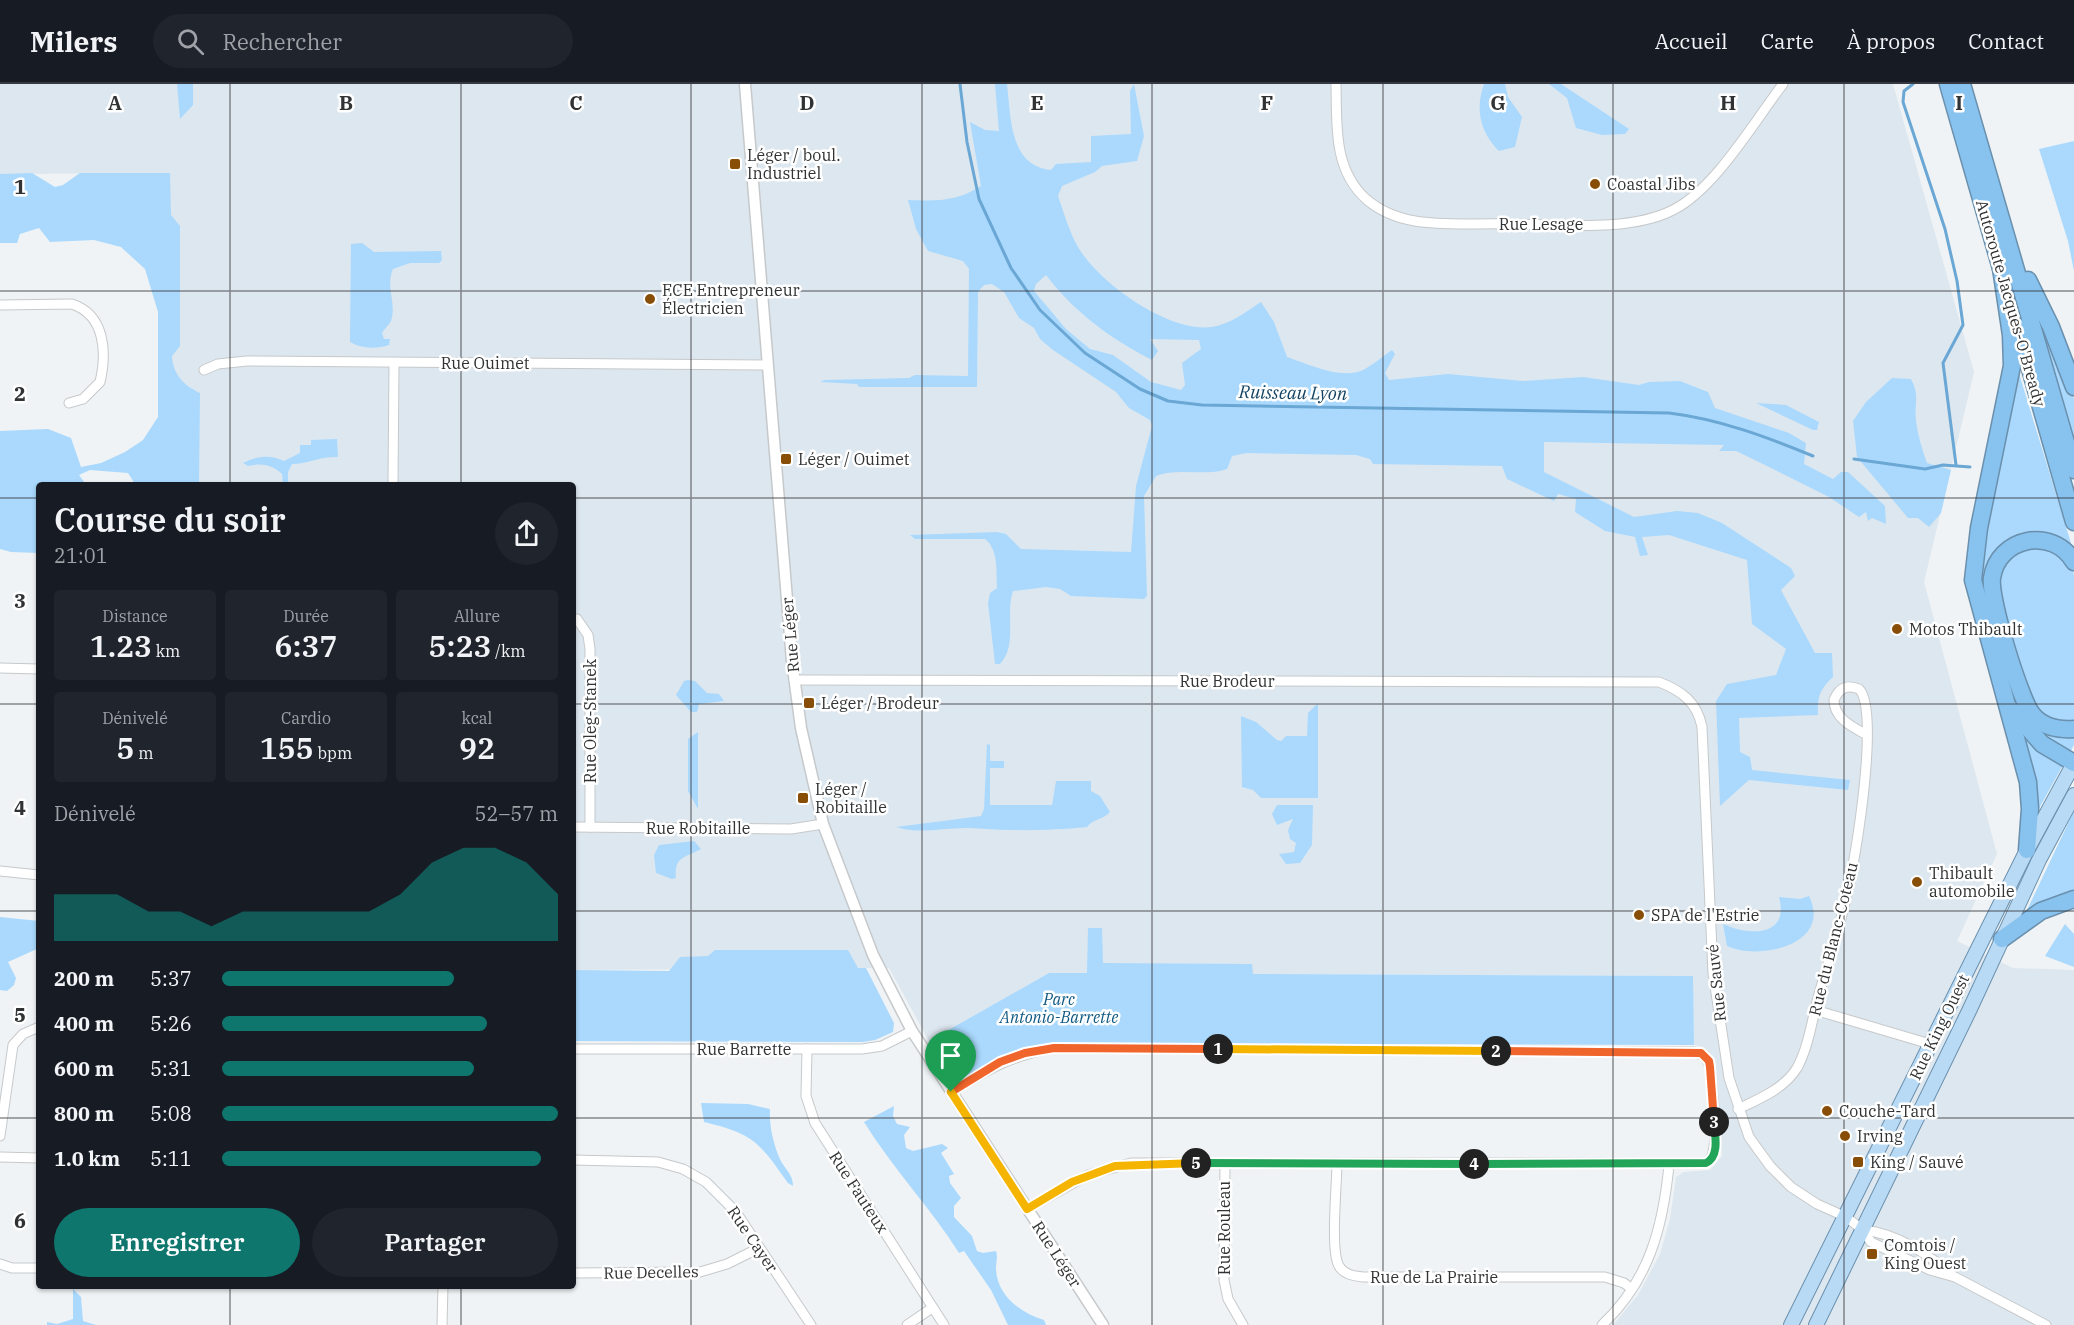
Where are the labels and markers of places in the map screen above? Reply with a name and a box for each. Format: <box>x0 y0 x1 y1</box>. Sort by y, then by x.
place label: Léger / boul. Industriel <box>747 145 841 183</box>
marker: Léger / boul. Industriel <box>728 157 742 171</box>
place label: Coastal Jibs <box>1607 174 1695 194</box>
marker: Coastal Jibs <box>1588 177 1602 191</box>
place label: ECE Entrepreneur Électricien <box>662 280 800 318</box>
marker: ECE Entrepreneur Électricien <box>643 292 657 306</box>
place label: Léger / Ouimet <box>798 449 910 469</box>
marker: Léger / Ouimet <box>779 452 793 466</box>
place label: Motos Thibault <box>1909 619 2023 639</box>
marker: Motos Thibault <box>1890 622 1904 636</box>
place label: Léger / Brodeur <box>821 693 939 713</box>
marker: Léger / Brodeur <box>802 696 816 710</box>
place label: Léger / Robitaille <box>815 779 887 817</box>
marker: Léger / Robitaille <box>796 791 810 805</box>
place label: Thibault automobile <box>1929 863 2015 901</box>
marker: Thibault automobile <box>1910 875 1924 889</box>
place label: SPA de l'Estrie <box>1651 905 1759 925</box>
marker: SPA de l'Estrie <box>1632 908 1646 922</box>
pin <box>925 1030 976 1092</box>
pin: 1 <box>1203 1034 1233 1064</box>
pin: 2 <box>1481 1036 1511 1066</box>
place label: Couche-Tard <box>1839 1101 1936 1121</box>
marker: Couche-Tard <box>1820 1104 1834 1118</box>
pin: 3 <box>1699 1107 1729 1137</box>
place label: Irving <box>1857 1126 1903 1146</box>
marker: Irving <box>1838 1129 1852 1143</box>
pin: 5 <box>1181 1148 1211 1178</box>
pin: 4 <box>1459 1149 1489 1179</box>
place label: King / Sauvé <box>1870 1152 1964 1172</box>
marker: King / Sauvé <box>1851 1155 1865 1169</box>
place label: Comtois / King Ouest <box>1884 1235 1967 1273</box>
marker: Comtois / King Ouest <box>1865 1247 1879 1261</box>

